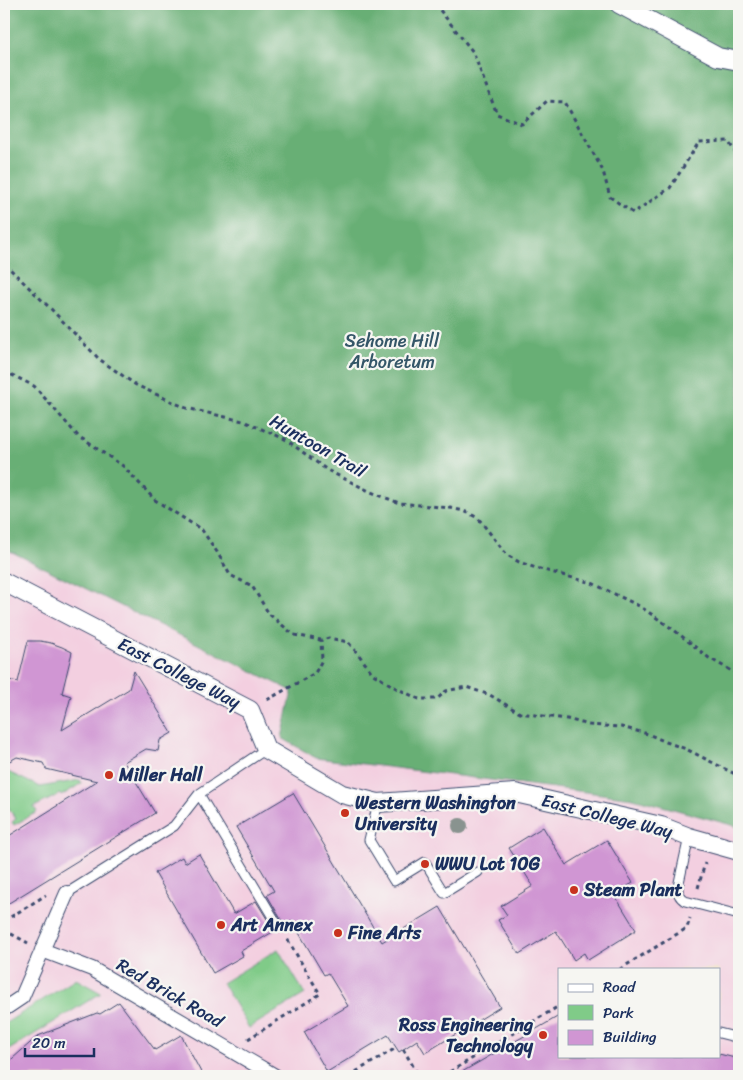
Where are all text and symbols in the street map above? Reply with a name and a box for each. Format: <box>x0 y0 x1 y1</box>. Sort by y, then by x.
park label: Sehome Hill Arboretum <box>345 325 440 378</box>
street label: Huntoon Trail <box>264 405 373 487</box>
street label: East College Way <box>112 628 247 718</box>
place label: Miller Hall <box>118 759 203 791</box>
marker: Miller Hall <box>103 769 115 781</box>
street label: East College Way <box>538 784 677 848</box>
place label: Western Washington University <box>355 787 516 840</box>
marker: Western Washington University <box>339 807 351 819</box>
place label: WWU Lot 10G <box>435 848 541 880</box>
marker: WWU Lot 10G <box>419 858 431 870</box>
place label: Steam Plant <box>583 874 682 906</box>
marker: Steam Plant <box>568 884 580 896</box>
place label: Art Annex <box>230 909 313 941</box>
place label: Fine Arts <box>347 917 422 949</box>
marker: Art Annex <box>215 919 227 931</box>
marker: Fine Arts <box>332 927 344 939</box>
street label: Red Brick Road <box>110 949 231 1038</box>
legend <box>558 968 720 1058</box>
text: Road <box>603 974 636 1000</box>
text: Park <box>603 1000 634 1026</box>
place label: Ross Engineering Technology <box>398 1009 534 1062</box>
text: Building <box>603 1024 657 1050</box>
scale bar <box>25 1025 94 1057</box>
marker: Ross Engineering Technology <box>537 1029 549 1041</box>
text: 20 m <box>32 1030 66 1056</box>

